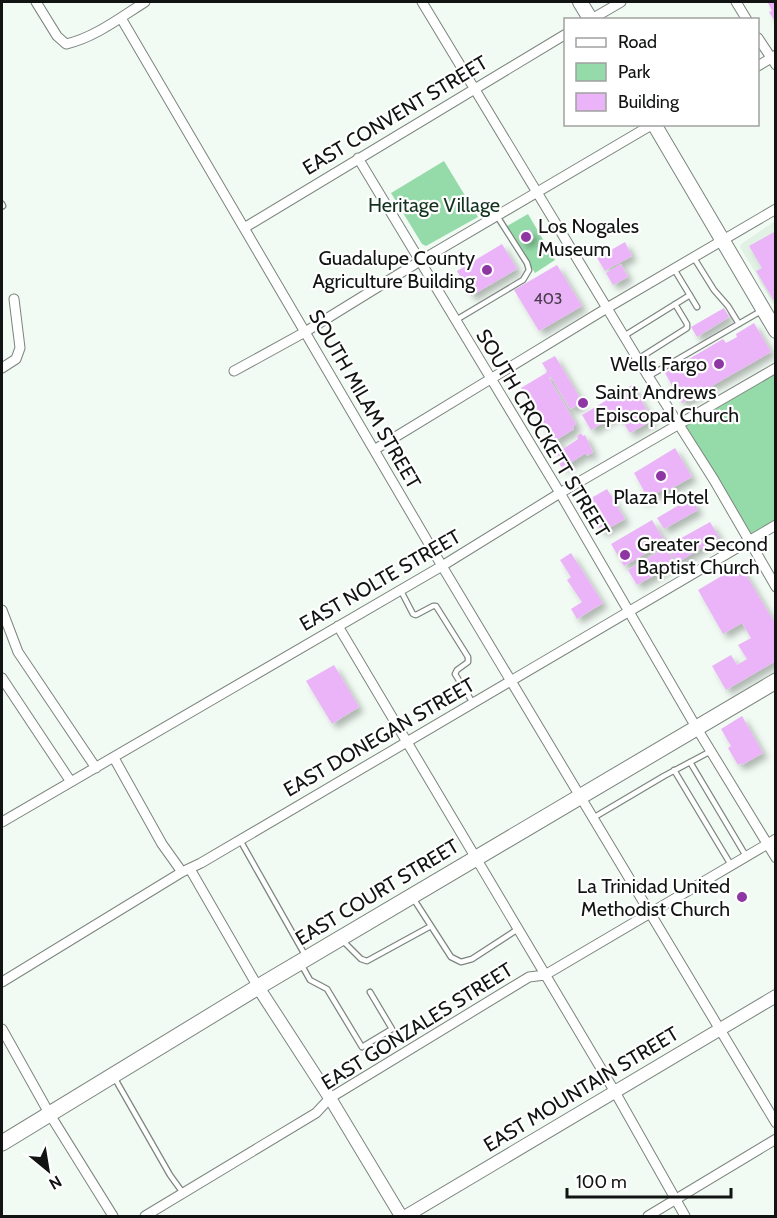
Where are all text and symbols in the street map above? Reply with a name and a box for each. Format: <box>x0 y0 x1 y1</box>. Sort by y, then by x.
legend <box>564 18 759 126</box>
text: Road <box>618 31 657 53</box>
street label: EAST CONVENT STREET <box>298 50 492 180</box>
text: Park <box>618 61 651 83</box>
text: Building <box>618 91 680 113</box>
park label: Heritage Village <box>368 193 500 217</box>
place label: Los Nogales Museum <box>538 214 639 261</box>
marker: Los Nogales Museum <box>519 230 533 244</box>
place label: Guadalupe County Agriculture Building <box>312 246 476 293</box>
marker: Guadalupe County Agriculture Building <box>480 263 494 277</box>
house number: 403 <box>533 289 563 308</box>
street label: SOUTH MILAM STREET <box>304 305 426 493</box>
street label: SOUTH CROCKETT STREET <box>471 325 615 542</box>
place label: Wells Fargo <box>610 352 707 376</box>
marker: Wells Fargo <box>712 357 726 371</box>
place label: Saint Andrews Episcopal Church <box>595 380 739 427</box>
marker: Saint Andrews Episcopal Church <box>576 396 590 410</box>
marker: Plaza Hotel <box>654 469 668 483</box>
place label: Plaza Hotel <box>613 485 709 509</box>
street label: EAST NOLTE STREET <box>295 524 465 636</box>
place label: Greater Second Baptist Church <box>637 532 768 579</box>
marker: Greater Second Baptist Church <box>618 548 632 562</box>
street label: EAST DONEGAN STREET <box>279 672 479 802</box>
street label: EAST COURT STREET <box>291 834 463 950</box>
place label: La Trinidad United Methodist Church <box>577 874 730 921</box>
marker: La Trinidad United Methodist Church <box>735 890 749 904</box>
street label: EAST GONZALES STREET <box>317 957 517 1095</box>
street label: EAST MOUNTAIN STREET <box>479 1021 683 1157</box>
north arrow <box>18 1140 78 1200</box>
scale bar <box>567 1161 730 1199</box>
text: 100 m <box>576 1171 627 1193</box>
text: N <box>46 1172 65 1194</box>

